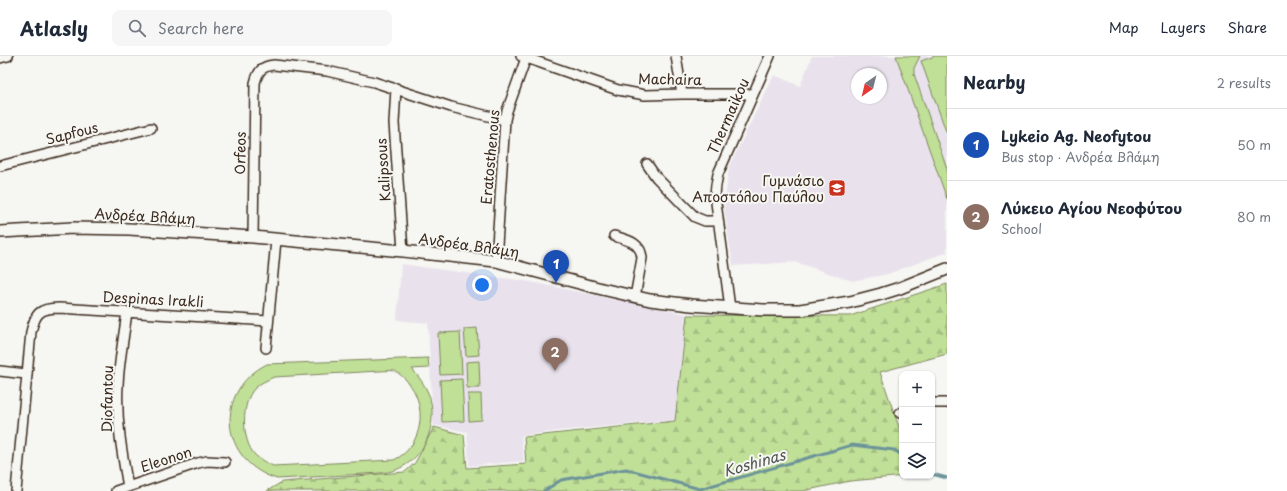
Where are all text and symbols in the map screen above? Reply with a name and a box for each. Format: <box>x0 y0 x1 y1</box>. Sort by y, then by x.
search box <box>112 10 392 46</box>
text: Atlasly <box>20 14 88 42</box>
text: Search here <box>158 16 244 39</box>
icon: search <box>126 17 148 39</box>
text: Map <box>1109 17 1139 38</box>
text: Layers <box>1161 17 1206 38</box>
text: Share <box>1228 17 1267 38</box>
street label: Machaira <box>638 68 702 90</box>
north arrow <box>851 68 887 104</box>
text: Nearby <box>963 69 1025 95</box>
text: 2 results <box>1217 73 1271 92</box>
street label: Thermaikou <box>702 75 754 157</box>
street label: Eratosthenous <box>475 109 505 205</box>
street label: Sapfous <box>44 116 100 150</box>
text: Lykeio Ag. Neofytou <box>1001 124 1151 147</box>
street label: Orfeos <box>229 131 251 175</box>
text: 1 <box>973 135 979 154</box>
text: 50 m <box>1237 135 1271 154</box>
street label: Kalipsous <box>370 138 396 202</box>
text: Bus stop · Ανδρέα Βλάμη <box>1001 147 1160 166</box>
place label: Γυμνάσιο Αποστόλου Παύλου <box>692 170 824 207</box>
school or university icon: Γυμνάσιο Αποστόλου Παύλου <box>827 178 847 198</box>
text: Λύκειο Αγίου Νεοφύτου <box>1001 196 1182 219</box>
street label: Ανδρέα Βλάμη <box>94 203 196 229</box>
text: 2 <box>971 207 981 226</box>
text: 80 m <box>1237 207 1271 226</box>
text: School <box>1001 219 1042 238</box>
street label: Ανδρέα Βλάμη <box>417 228 521 262</box>
pin: 1 <box>543 250 569 283</box>
your location <box>472 275 492 295</box>
street label: Despinas Irakli <box>102 286 204 312</box>
pin: 2 <box>542 338 568 371</box>
street label: Diofantou <box>96 365 118 433</box>
map controls <box>899 371 935 479</box>
button: + <box>899 371 935 407</box>
button: − <box>899 407 935 443</box>
street label: Eleonon <box>138 441 194 477</box>
water label: Koshinas <box>720 442 789 482</box>
button: layers <box>899 443 935 479</box>

